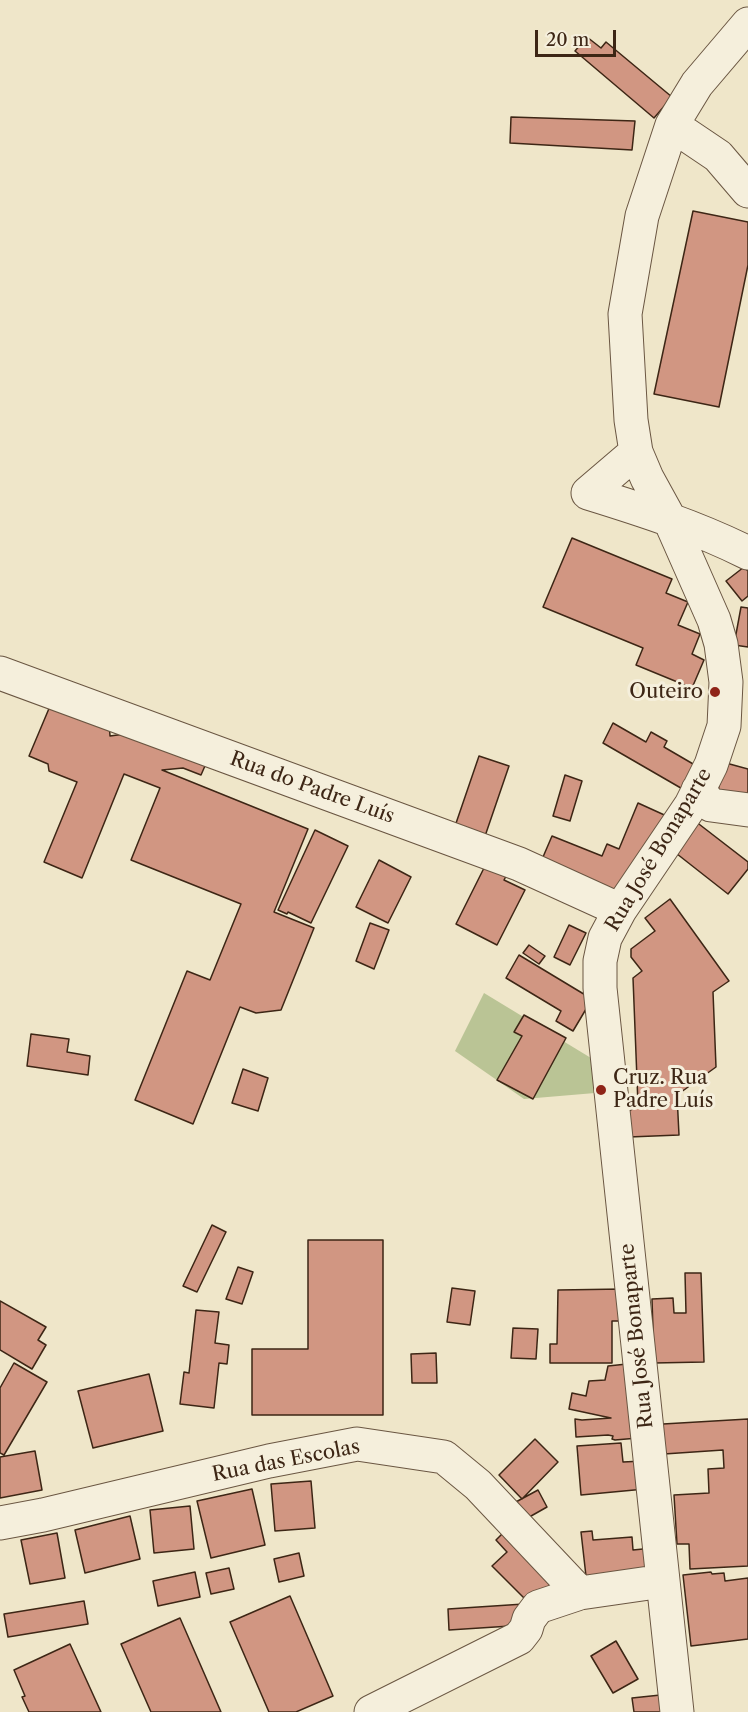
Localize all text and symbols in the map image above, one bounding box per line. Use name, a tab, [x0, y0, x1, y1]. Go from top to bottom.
scale bar	[538, 18, 619, 56]
text: 20 m	[546, 29, 589, 51]
place label: Outeiro	[629, 680, 703, 704]
marker: Outeiro	[708, 685, 722, 699]
street label: Rua do Padre Luís	[227, 747, 397, 829]
street label: Rua José Bonaparte	[601, 764, 717, 936]
place label: Cruz. Rua Padre Luís	[613, 1066, 714, 1113]
marker: Cruz. Rua Padre Luís	[594, 1083, 608, 1097]
street label: Rua José Bonaparte	[615, 1242, 659, 1430]
street label: Rua das Escolas	[210, 1435, 362, 1487]

